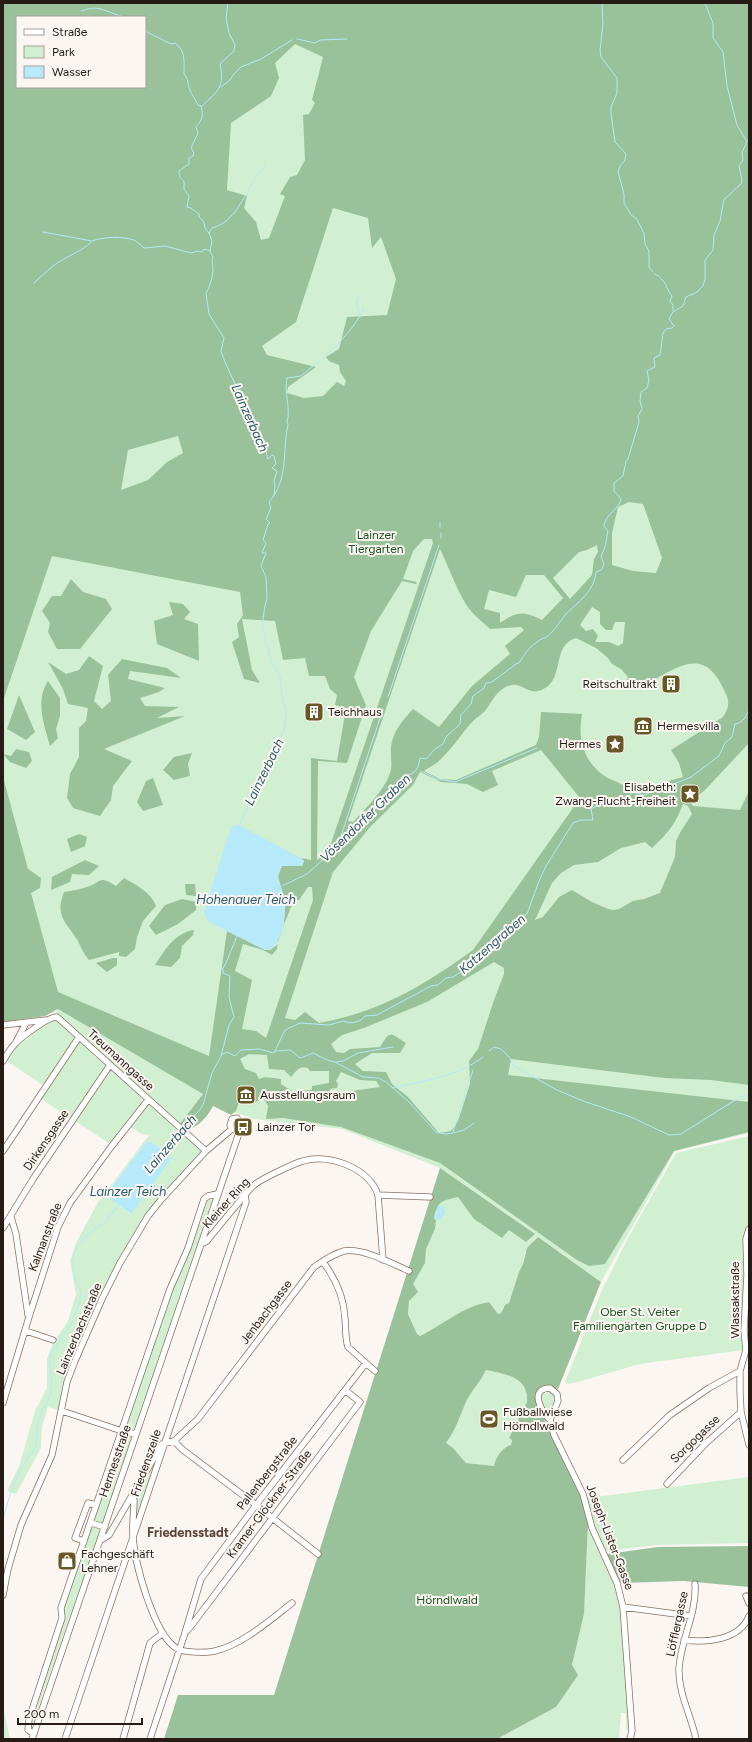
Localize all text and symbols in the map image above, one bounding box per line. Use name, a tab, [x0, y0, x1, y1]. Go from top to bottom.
legend	[16, 16, 146, 88]
text: Straße	[52, 25, 88, 39]
text: Park	[52, 45, 75, 59]
text: Wasser	[52, 65, 91, 79]
water label: Lainzerbach	[228, 382, 272, 454]
park label: Lainzer Tiergarten	[349, 528, 404, 556]
building icon: Reitschultrakt	[660, 673, 682, 695]
place label: Reitschultrakt	[582, 677, 657, 691]
building icon: Teichhaus	[303, 701, 325, 723]
place label: Teichhaus	[328, 705, 382, 719]
museum icon: Hermesvilla	[632, 715, 654, 737]
place label: Hermesvilla	[657, 719, 719, 733]
place icon: Hermes	[604, 733, 626, 755]
water label: Lainzerbach	[241, 736, 287, 808]
place label: Hermes	[559, 737, 601, 751]
water label: Vösendorfer Graben	[317, 771, 413, 865]
place label: Elisabeth: Zwang-Flucht-Freiheit	[555, 780, 676, 808]
place icon: Elisabeth: Zwang-Flucht-Freiheit	[679, 783, 701, 805]
water label: Hohenauer Teich	[196, 892, 296, 907]
water label: Katzengraben	[456, 911, 528, 977]
street label: Treumanngasse	[85, 1027, 157, 1094]
museum icon: Ausstellungsraum	[235, 1084, 257, 1106]
place label: Ausstellungsraum	[260, 1088, 355, 1102]
street label: Dirkensgasse	[20, 1106, 72, 1173]
water label: Lainzerbach	[141, 1112, 199, 1176]
bus stop icon: Lainzer Tor	[232, 1116, 254, 1138]
place label: Lainzer Tor	[257, 1120, 315, 1134]
street label: Kleiner Ring	[200, 1175, 252, 1231]
water label: Lainzer Teich	[90, 1184, 166, 1199]
street label: Kalmanstraße	[25, 1200, 65, 1273]
street label: Wlassakstraße	[728, 1261, 742, 1339]
street label: Jenbachgasse	[237, 1277, 295, 1347]
street label: Lainzerbachstraße	[53, 1281, 105, 1377]
park label: Ober St. Veiter Familiengärten Gruppe D	[573, 1305, 707, 1333]
place label: Fußballwiese Hörndlwald	[503, 1405, 573, 1433]
sports icon: Fußballwiese Hörndlwald	[478, 1408, 500, 1430]
street label: Sorgogasse	[667, 1412, 723, 1466]
street label: Hermesstraße	[96, 1423, 134, 1499]
street label: Friedenszeile	[128, 1427, 164, 1498]
street label: Pallenbergstraße	[234, 1433, 300, 1513]
street label: Kramer-Glöckner-Straße	[224, 1447, 315, 1561]
street label: Joseph-Lister-Gasse	[583, 1482, 637, 1592]
district label: Friedensstadt	[147, 1525, 229, 1540]
place label: Fachgeschäft Lehner	[81, 1547, 155, 1575]
shop icon: Fachgeschäft Lehner	[56, 1550, 78, 1572]
street label: Löfflergasse	[663, 1590, 691, 1658]
park label: Hörndlwald	[416, 1593, 478, 1607]
scale bar	[18, 1700, 142, 1726]
text: 200 m	[24, 1707, 59, 1721]

